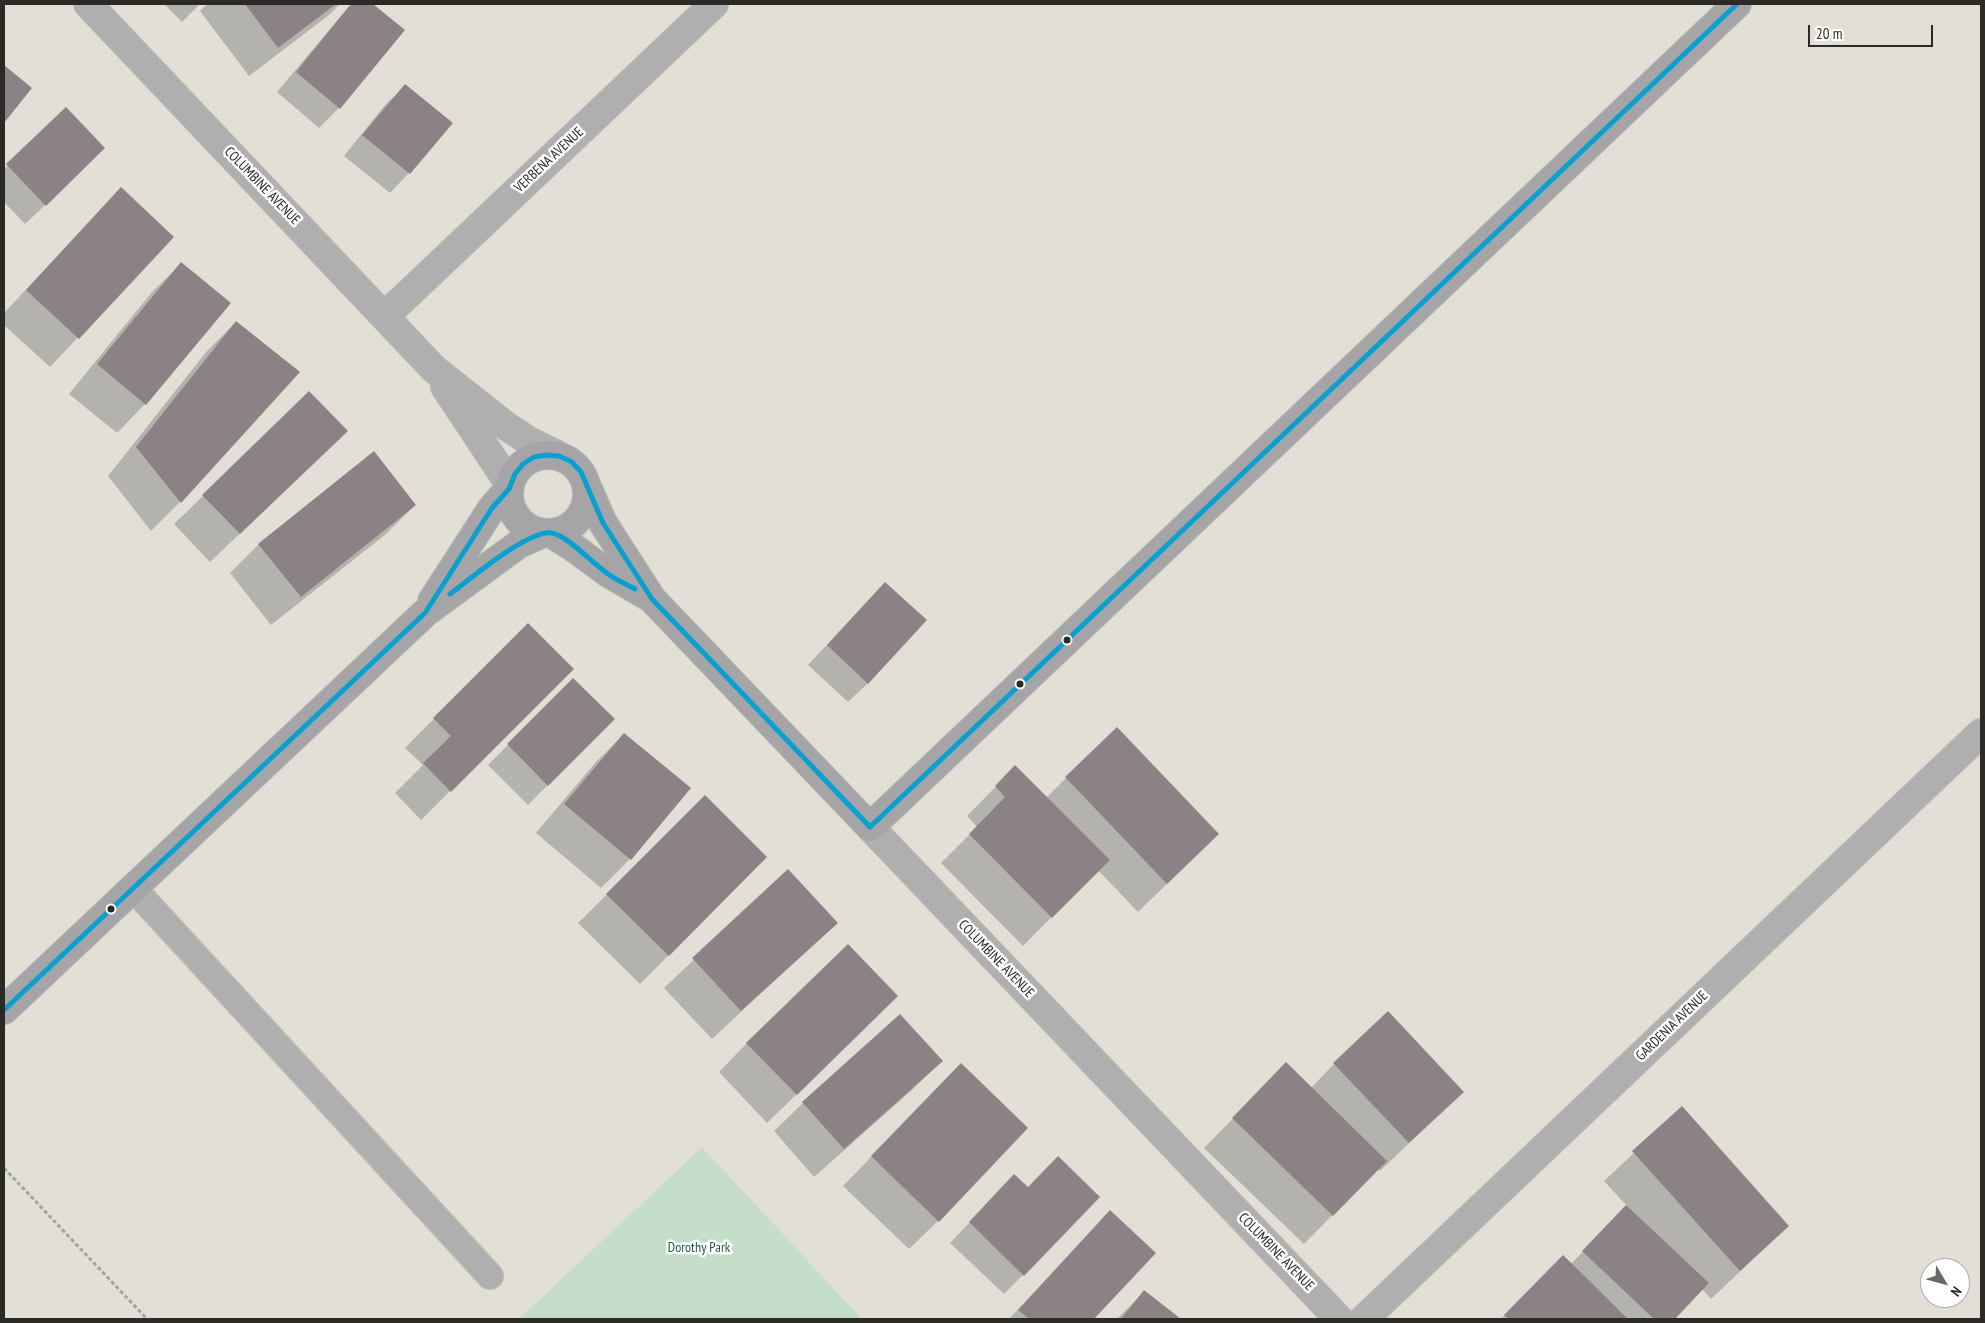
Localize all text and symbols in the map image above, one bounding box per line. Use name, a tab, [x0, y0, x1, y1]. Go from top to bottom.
scale bar	[1810, 15, 1935, 47]
text: 20 m	[1816, 24, 1842, 43]
street label: VERBENA AVENUE	[511, 124, 587, 196]
street label: COLUMBINE AVENUE	[221, 144, 303, 228]
unlabelled marker	[1062, 635, 1072, 645]
unlabelled marker	[1015, 679, 1025, 689]
unlabelled marker	[106, 904, 116, 914]
street label: COLUMBINE AVENUE	[955, 917, 1037, 1001]
street label: GARDENIA AVENUE	[1633, 988, 1711, 1064]
street label: COLUMBINE AVENUE	[1235, 1210, 1317, 1294]
park label: Dorothy Park	[668, 1240, 730, 1256]
north arrow	[1920, 1258, 1970, 1308]
text: N	[1947, 1283, 1966, 1300]

